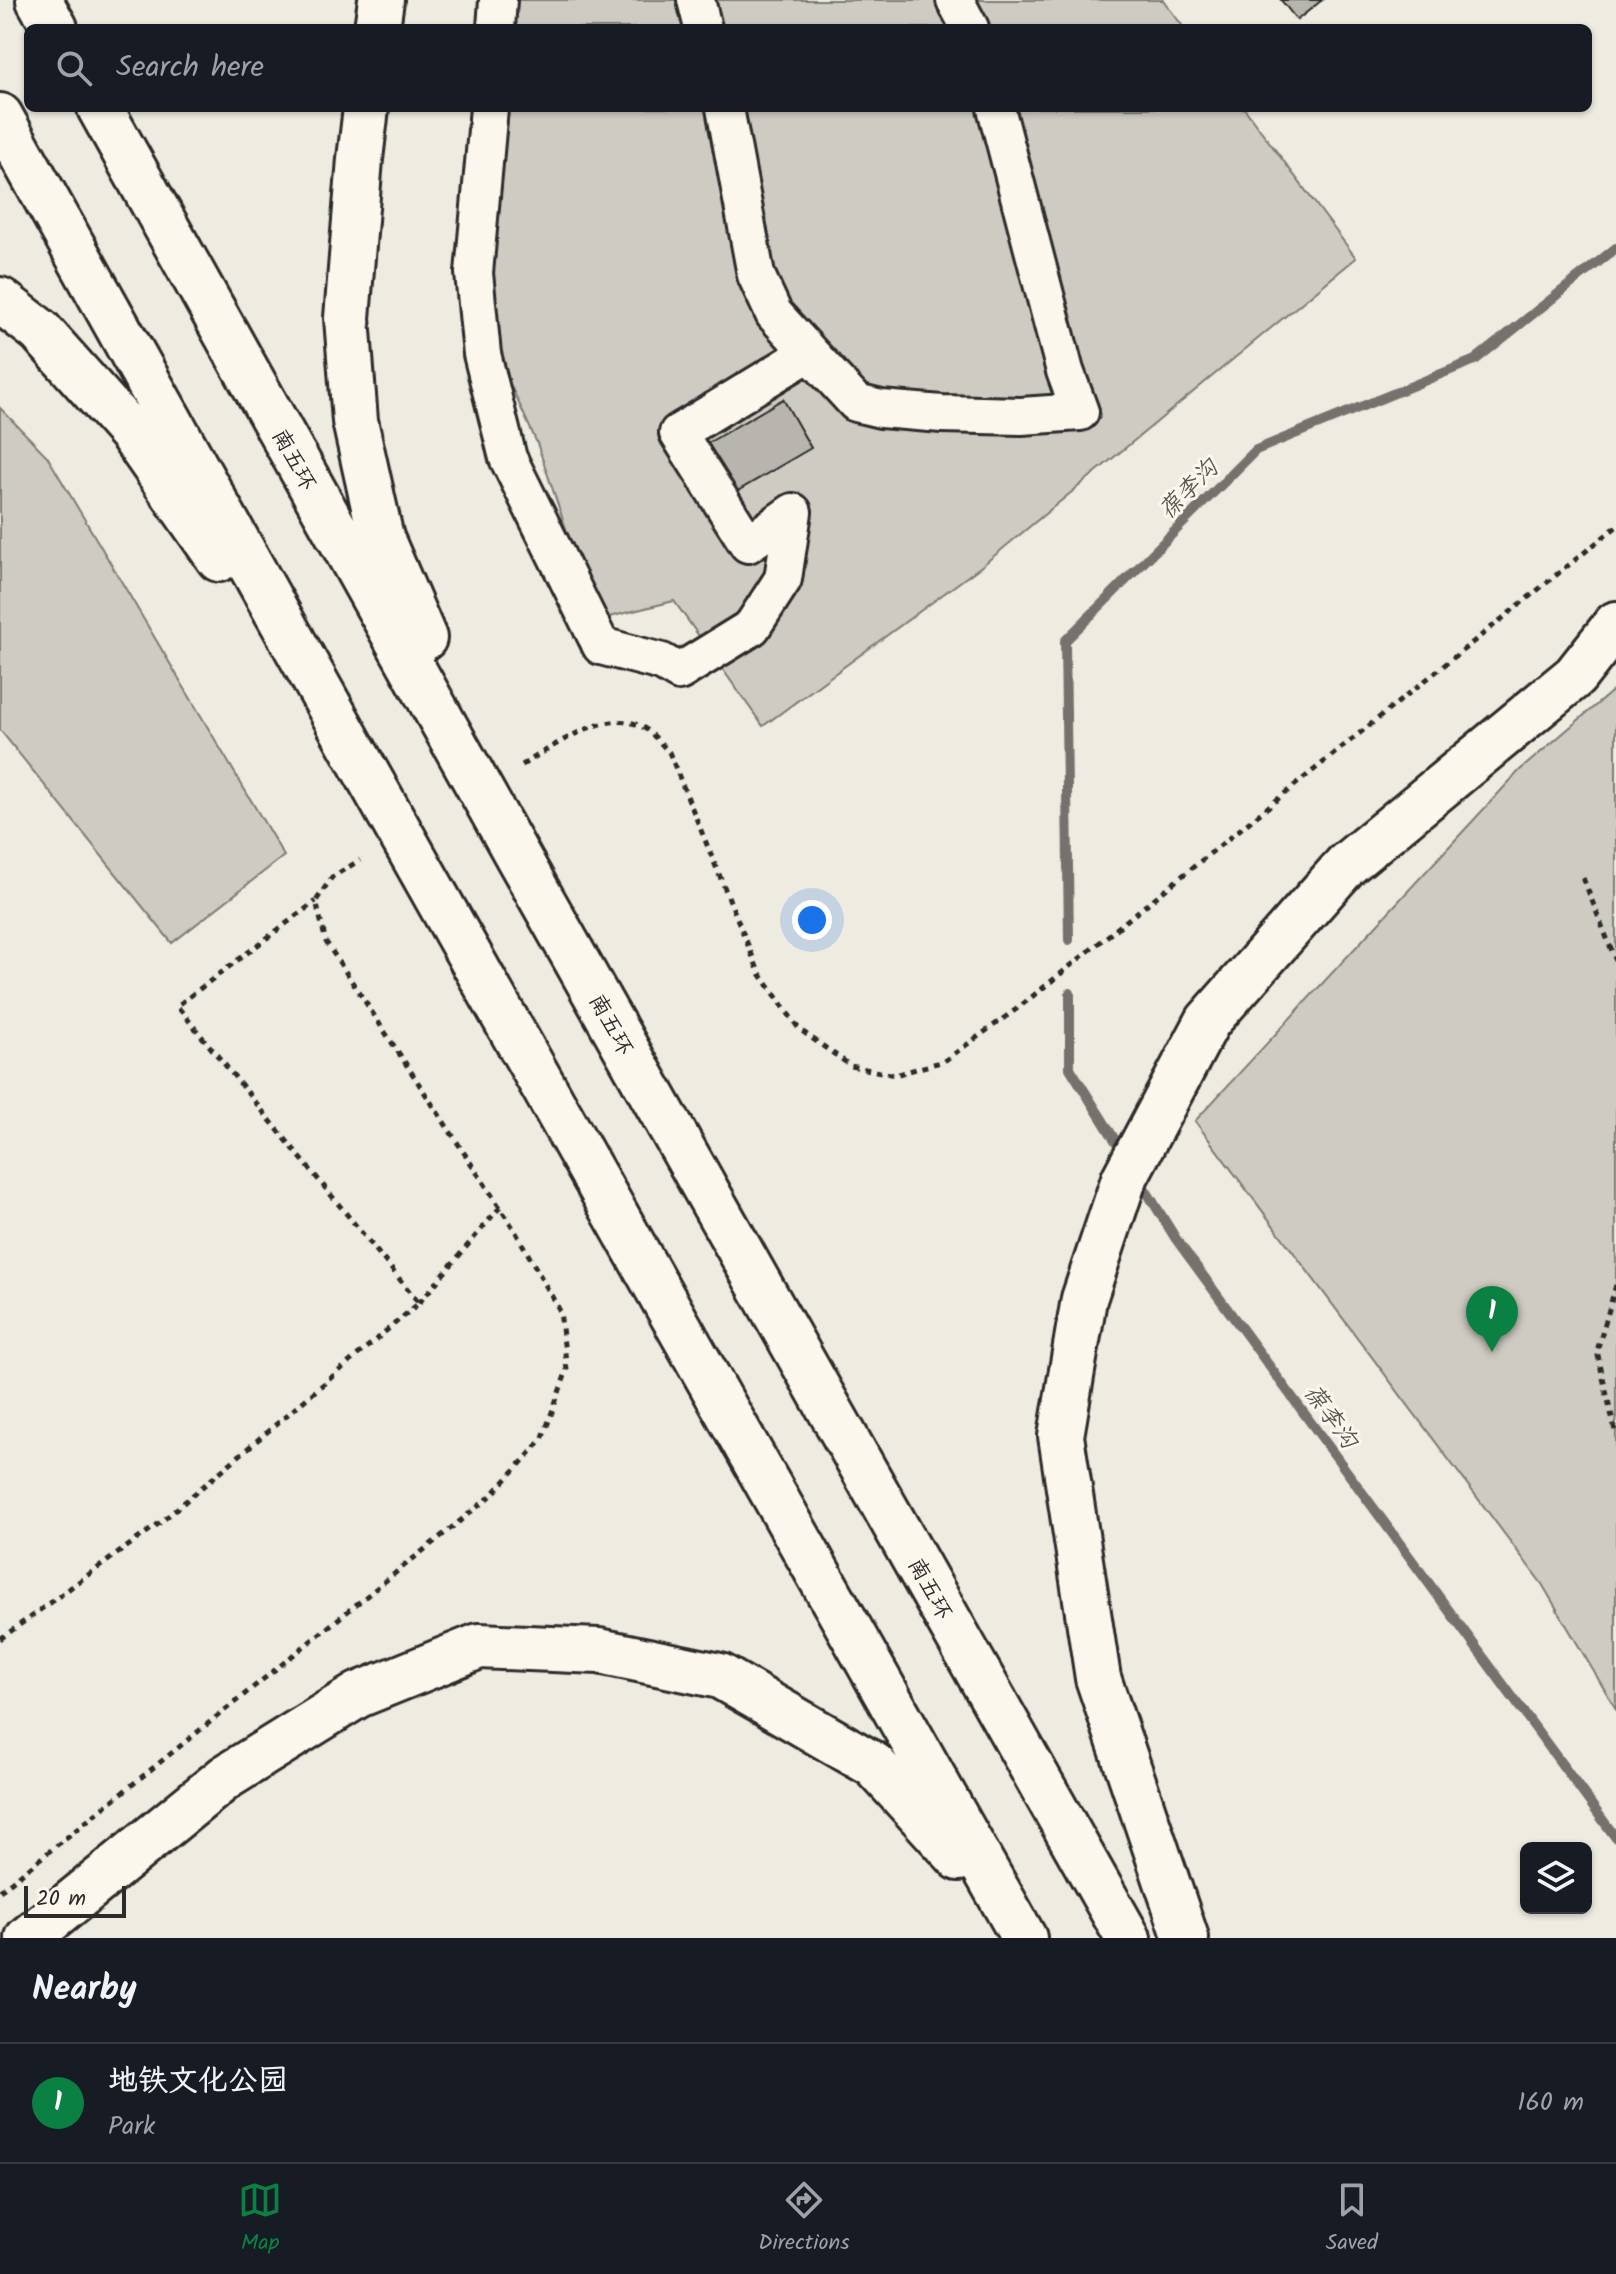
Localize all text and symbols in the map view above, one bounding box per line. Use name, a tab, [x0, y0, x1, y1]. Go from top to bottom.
search box	[24, 24, 1592, 112]
text: Search here	[116, 44, 264, 92]
icon: search	[52, 46, 96, 90]
street label: 南五环	[262, 423, 324, 498]
water label: 葆李沟	[1150, 449, 1230, 529]
your location	[792, 900, 832, 940]
street label: 南五环	[579, 988, 641, 1063]
pin: 1	[1466, 1286, 1518, 1352]
water label: 葆李沟	[1293, 1376, 1368, 1459]
street label: 南五环	[898, 1552, 960, 1627]
map controls	[1520, 1842, 1592, 1914]
button: layers	[1520, 1842, 1592, 1914]
scale bar	[24, 1882, 126, 1918]
text: 20 m	[36, 1882, 86, 1917]
text: Nearby	[32, 1963, 137, 2017]
text: 地铁文化公园	[108, 2058, 288, 2106]
text: 1	[54, 2082, 62, 2124]
text: 160 m	[1517, 2082, 1584, 2124]
text: Park	[108, 2106, 155, 2148]
tab: Map	[238, 2178, 282, 2261]
tab: Directions	[758, 2178, 850, 2261]
tab: Saved	[1326, 2178, 1378, 2261]

